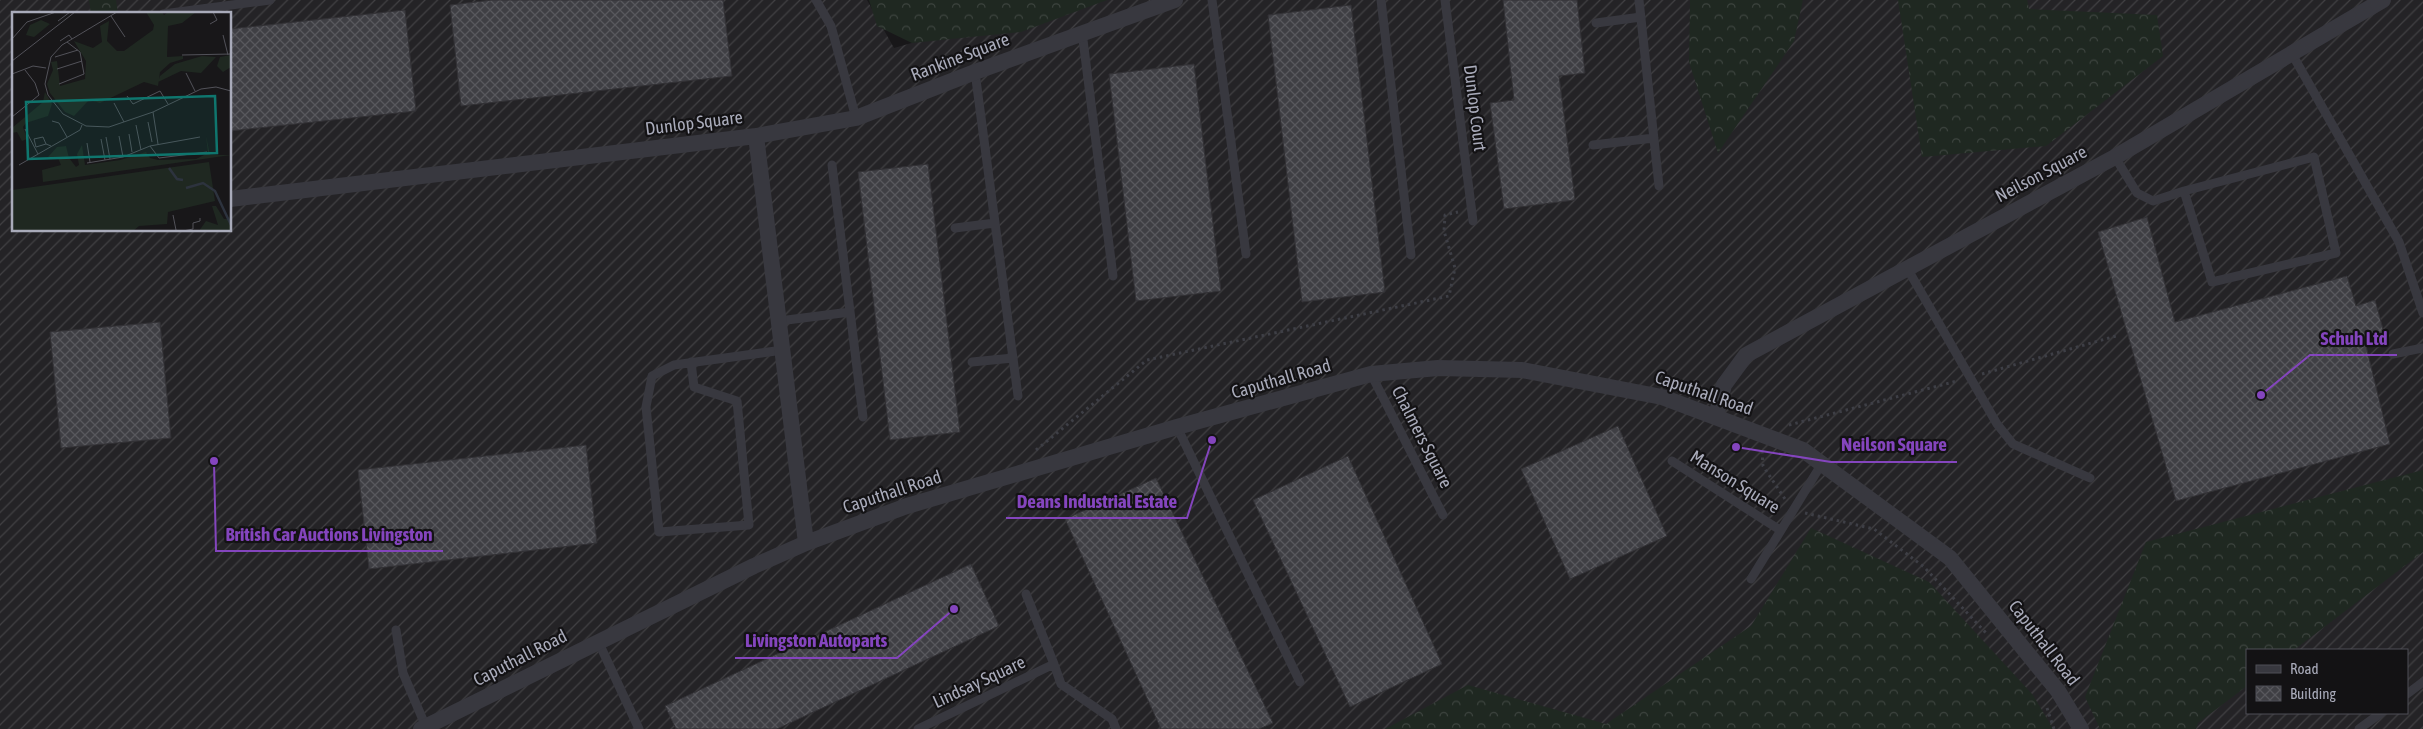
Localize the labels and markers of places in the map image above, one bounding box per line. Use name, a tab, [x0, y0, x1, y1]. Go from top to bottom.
callout: Schuh Ltd	[2310, 321, 2397, 355]
callout: Neilson Square	[1831, 428, 1957, 462]
callout: Deans Industrial Estate	[1006, 484, 1187, 518]
callout: British Car Auctions Livingston	[216, 517, 443, 551]
callout: Livingston Autoparts	[735, 624, 897, 658]

